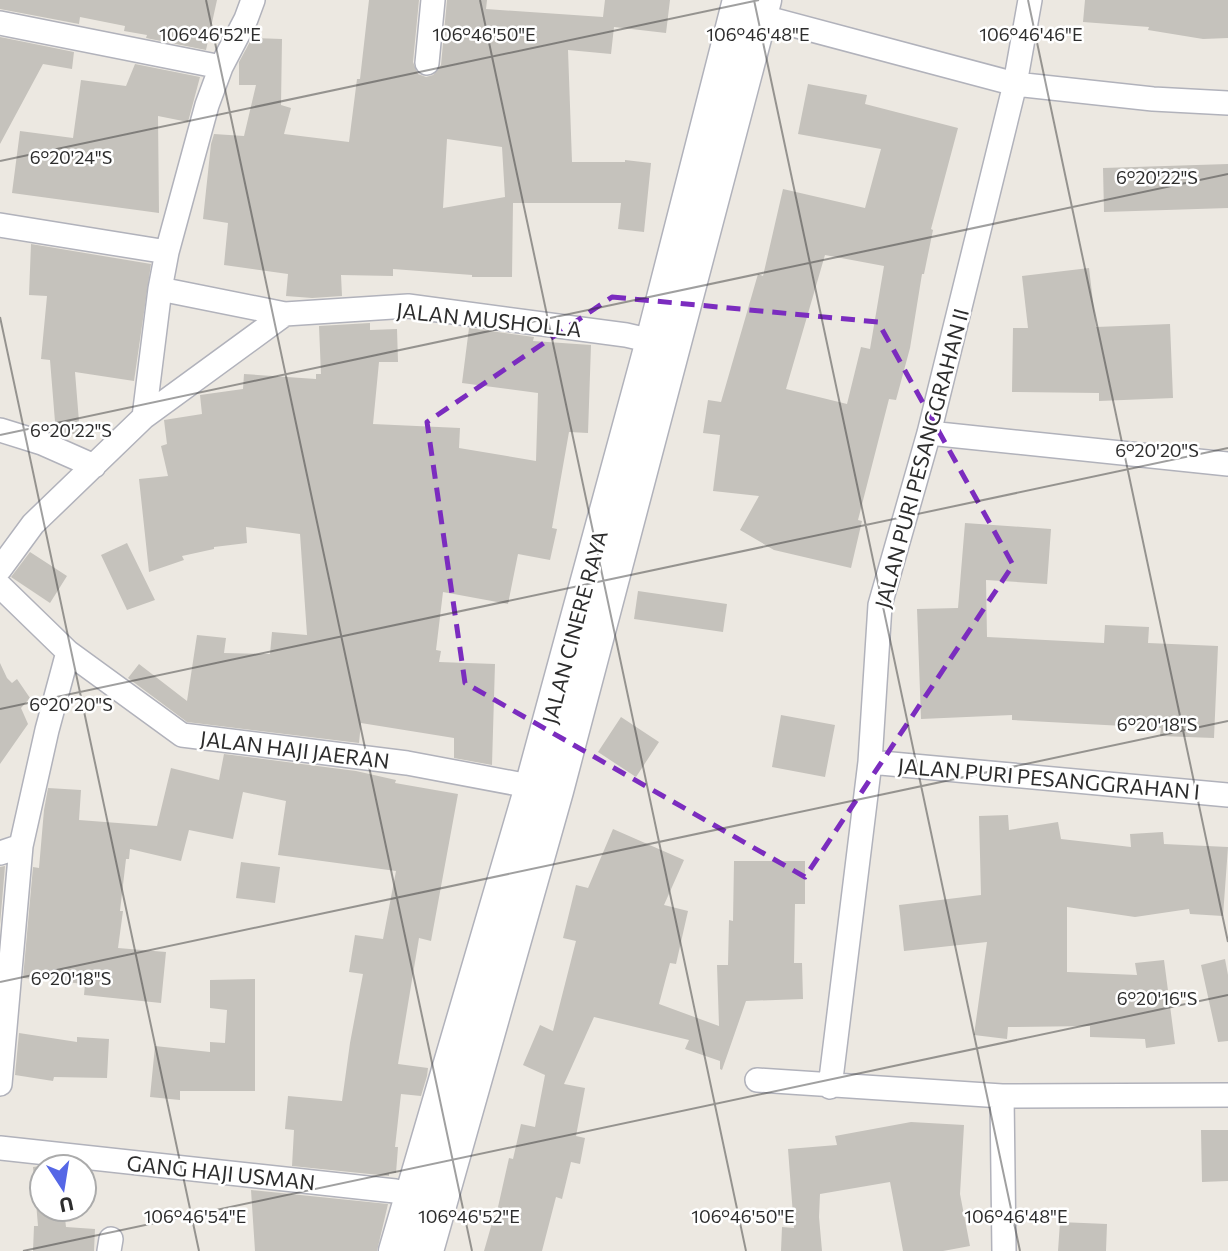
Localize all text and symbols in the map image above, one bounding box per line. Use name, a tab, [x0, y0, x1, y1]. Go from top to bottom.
text: 106°46'52"E	[159, 23, 261, 45]
text: 106°46'50"E	[432, 23, 536, 45]
text: 106°46'48"E	[706, 23, 810, 45]
text: 106°46'46"E	[979, 23, 1083, 45]
text: 6°20'24"S	[30, 146, 112, 168]
text: 6°20'22"S	[1116, 166, 1198, 188]
street label: JALAN MUSHOLLA	[395, 297, 583, 341]
street label: JALAN PURI PESANGGRAHAN II	[869, 306, 973, 610]
text: 6°20'22"S	[30, 419, 112, 441]
text: 6°20'20"S	[1115, 439, 1199, 461]
street label: JALAN CINERE RAYA	[536, 528, 612, 726]
text: 6°20'20"S	[29, 693, 113, 715]
text: 6°20'18"S	[1117, 713, 1197, 735]
street label: JALAN HAJI JAERAN	[199, 725, 391, 773]
street label: JALAN PURI PESANGGRAHAN I	[897, 752, 1201, 804]
text: 6°20'18"S	[31, 967, 111, 989]
text: 6°20'16"S	[1117, 987, 1197, 1009]
street label: GANG HAJI USMAN	[125, 1150, 317, 1194]
north arrow	[28, 1153, 98, 1223]
text: U	[57, 1192, 76, 1218]
text: 106°46'54"E	[144, 1205, 246, 1227]
text: 106°46'52"E	[418, 1205, 520, 1227]
text: 106°46'50"E	[691, 1205, 795, 1227]
text: 106°46'48"E	[964, 1205, 1068, 1227]

